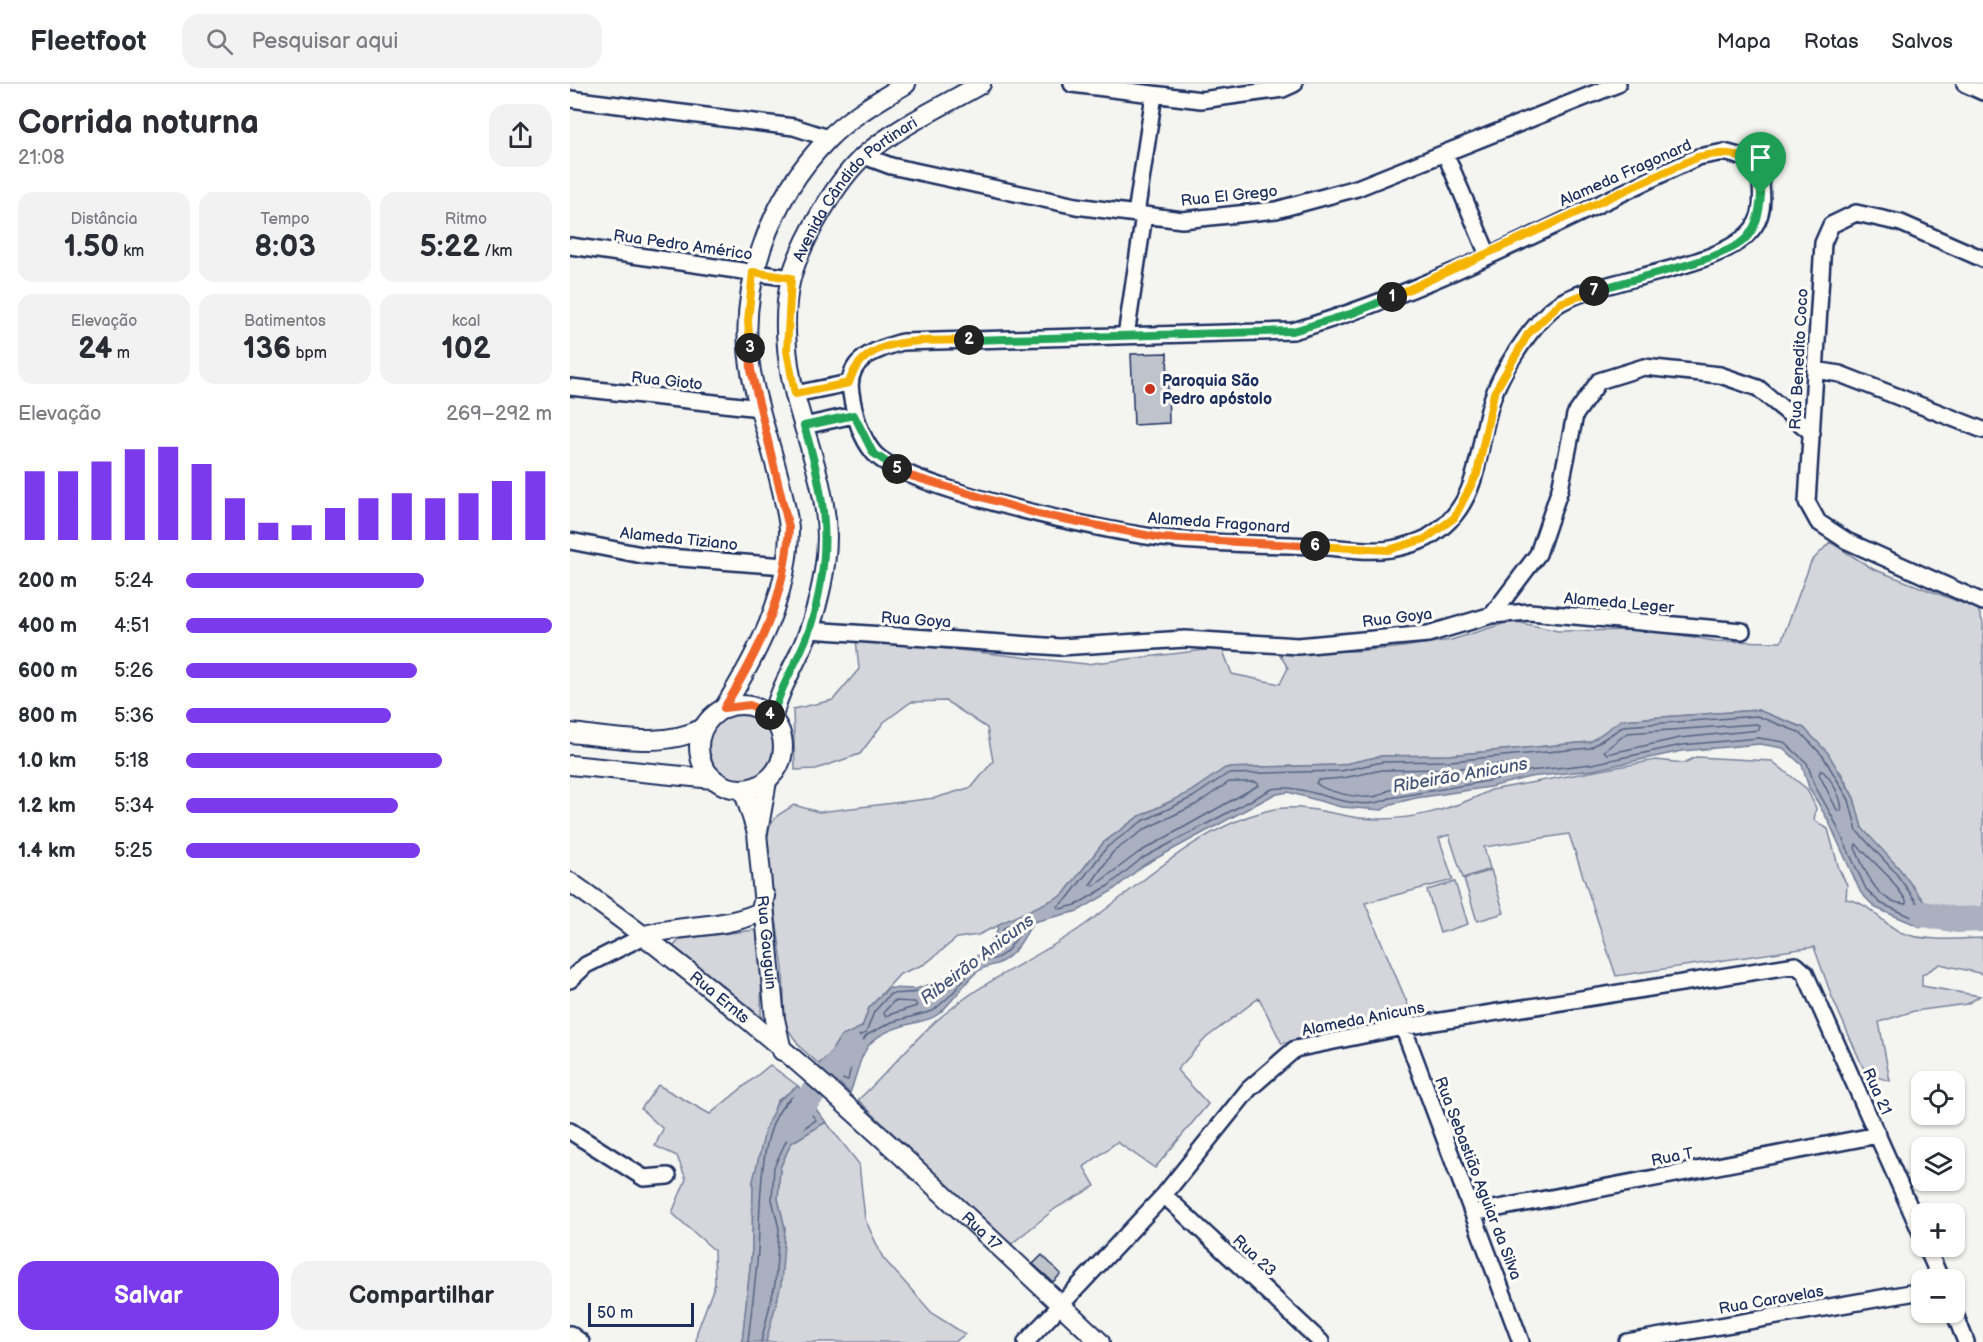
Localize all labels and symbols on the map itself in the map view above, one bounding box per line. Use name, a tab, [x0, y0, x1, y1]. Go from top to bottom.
street label: Avenida Cândido Portinari	[790, 113, 921, 265]
pin	[1735, 132, 1786, 194]
street label: Alameda Fragonard	[1557, 136, 1695, 211]
street label: Rua El Grego	[1180, 182, 1279, 211]
street label: Rua Pedro Américo	[612, 226, 754, 265]
pin: 7	[1579, 276, 1609, 306]
pin: 1	[1377, 282, 1407, 312]
street label: Rua Benedito Coco	[1786, 288, 1813, 430]
pin: 2	[954, 325, 984, 355]
pin: 3	[735, 333, 765, 363]
street label: Rua Gioto	[630, 368, 704, 395]
place label: Paroquia São Pedro apóstolo	[1162, 372, 1272, 409]
marker: Paroquia São Pedro apóstolo	[1143, 382, 1157, 396]
pin: 5	[882, 454, 912, 484]
street label: Alameda Fragonard	[1147, 509, 1291, 538]
street label: Alameda Tiziano	[619, 524, 739, 555]
pin: 6	[1300, 531, 1330, 561]
street label: Alameda Leger	[1563, 589, 1675, 618]
street label: Rua Goya	[1361, 605, 1433, 632]
street label: Rua Goya	[880, 609, 952, 632]
pin: 4	[755, 700, 785, 730]
water label: Ribeirão Anicuns	[1391, 753, 1529, 798]
street label: Rua Gauguin	[752, 894, 780, 990]
water label: Ribeirão Anicuns	[916, 910, 1038, 1009]
street label: Rua Ernts	[685, 968, 753, 1028]
street label: Alameda Anicuns	[1300, 998, 1426, 1041]
street label: Rua 21	[1858, 1065, 1895, 1118]
street label: Rua Sebastião Aguiar da Silva	[1430, 1074, 1525, 1283]
street label: Rua T	[1649, 1144, 1695, 1171]
street label: Rua 17	[957, 1208, 1005, 1255]
street label: Rua 23	[1228, 1231, 1280, 1281]
street label: Rua Caravelas	[1717, 1282, 1825, 1319]
scale bar	[588, 1300, 694, 1328]

